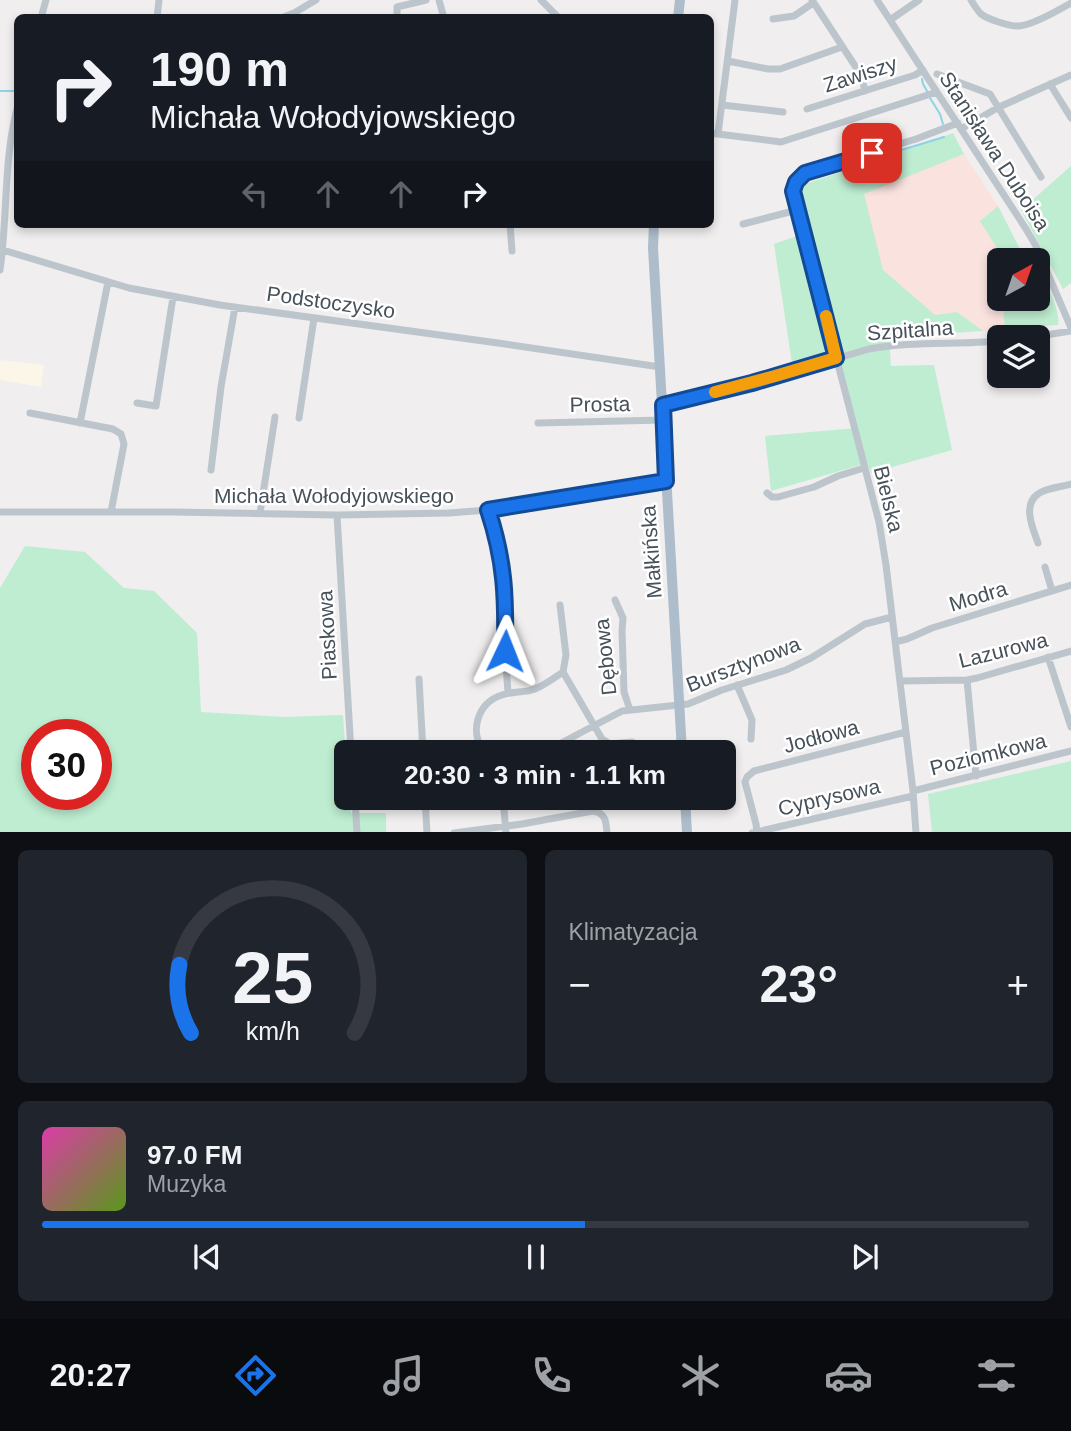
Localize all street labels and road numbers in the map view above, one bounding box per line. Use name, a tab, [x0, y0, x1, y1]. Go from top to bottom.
street label: Zawiszy	[820, 51, 900, 97]
street label: Stanisława Duboisa	[935, 67, 1055, 235]
street label: Podstoczysko	[265, 282, 397, 322]
street label: Szpitalna	[866, 315, 954, 344]
street label: Prosta	[569, 392, 631, 416]
street label: Bielska	[870, 463, 908, 535]
street label: Michała Wołodyjowskiego	[214, 484, 454, 507]
street label: Małkińska	[636, 504, 666, 599]
street label: Modra	[946, 576, 1010, 616]
street label: Piaskowa	[313, 589, 341, 680]
street label: Dębowa	[590, 617, 620, 697]
street label: Lazurowa	[956, 628, 1050, 672]
street label: Bursztynowa	[683, 632, 804, 696]
street label: Jodłowa	[781, 715, 861, 757]
street label: Poziomkowa	[927, 728, 1049, 780]
street label: Cyprysowa	[776, 774, 882, 820]

